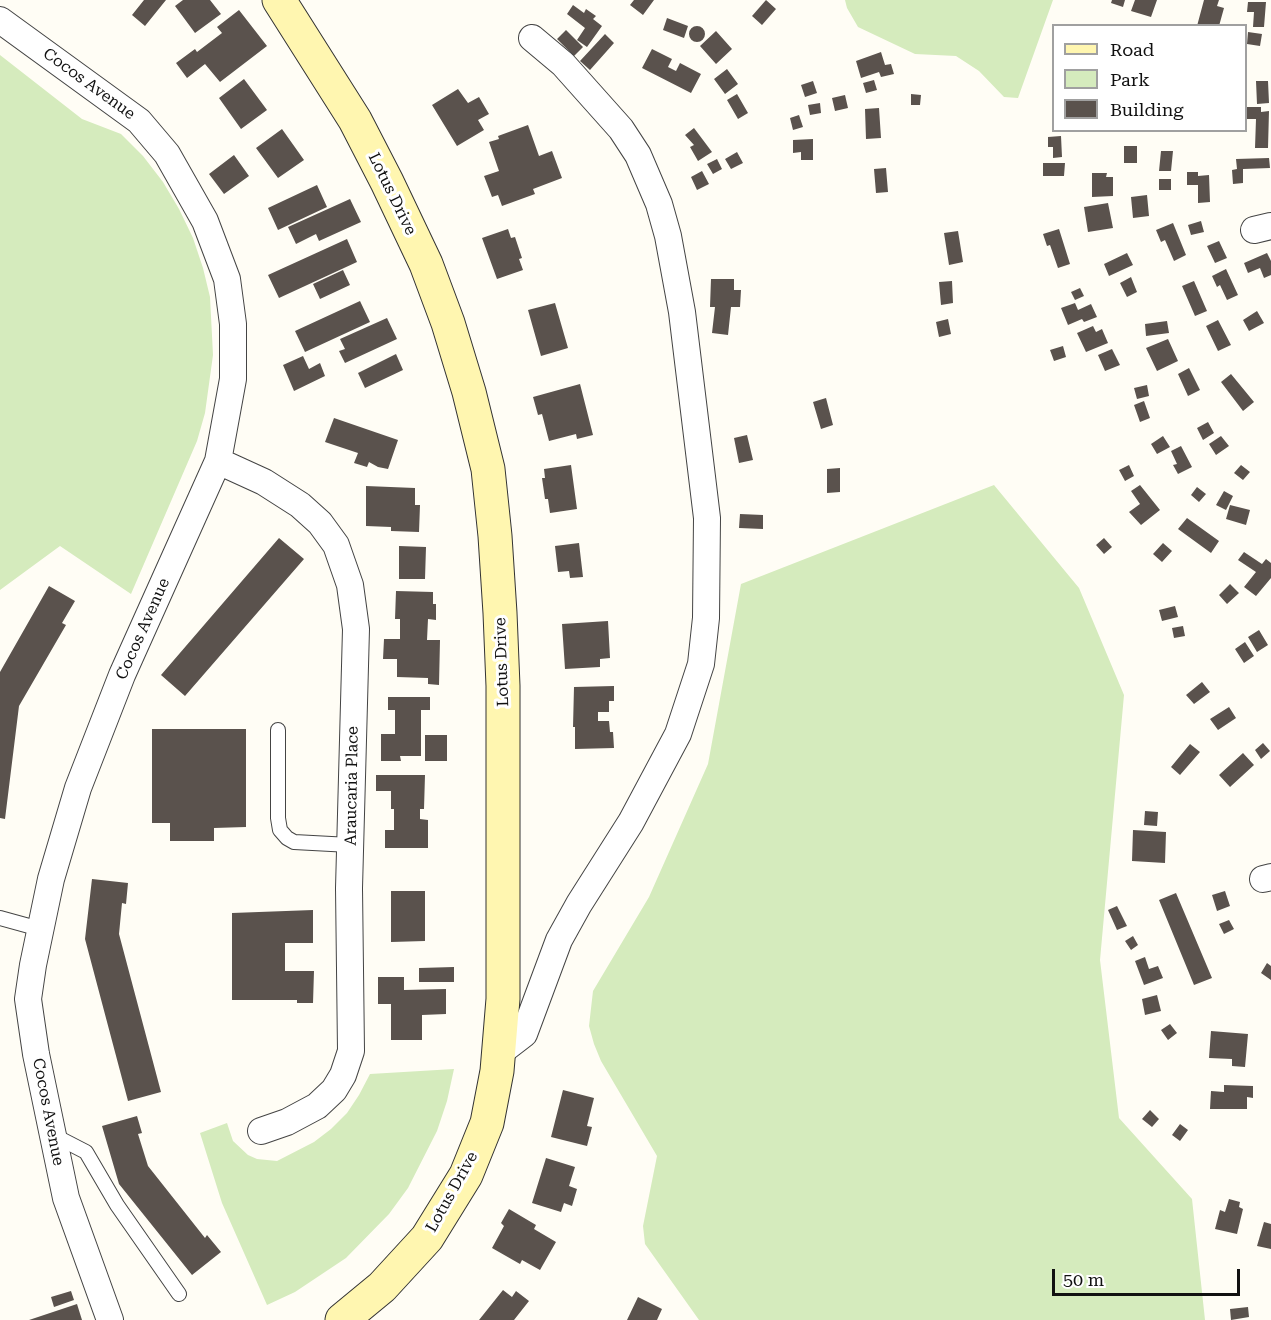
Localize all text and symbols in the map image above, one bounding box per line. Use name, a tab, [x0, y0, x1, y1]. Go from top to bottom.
legend	[1052, 24, 1247, 132]
text: Road	[1110, 39, 1154, 60]
street label: Cocos Avenue	[39, 44, 139, 124]
text: Park	[1110, 69, 1150, 90]
text: Building	[1110, 99, 1184, 120]
street label: Lotus Drive	[364, 150, 420, 238]
street label: Cocos Avenue	[112, 575, 174, 683]
street label: Lotus Drive	[491, 617, 513, 707]
street label: Araucaria Place	[341, 726, 363, 846]
street label: Cocos Avenue	[28, 1057, 68, 1167]
street label: Lotus Drive	[422, 1148, 482, 1236]
scale bar	[1055, 1257, 1242, 1295]
text: 50 m	[1063, 1269, 1104, 1290]

